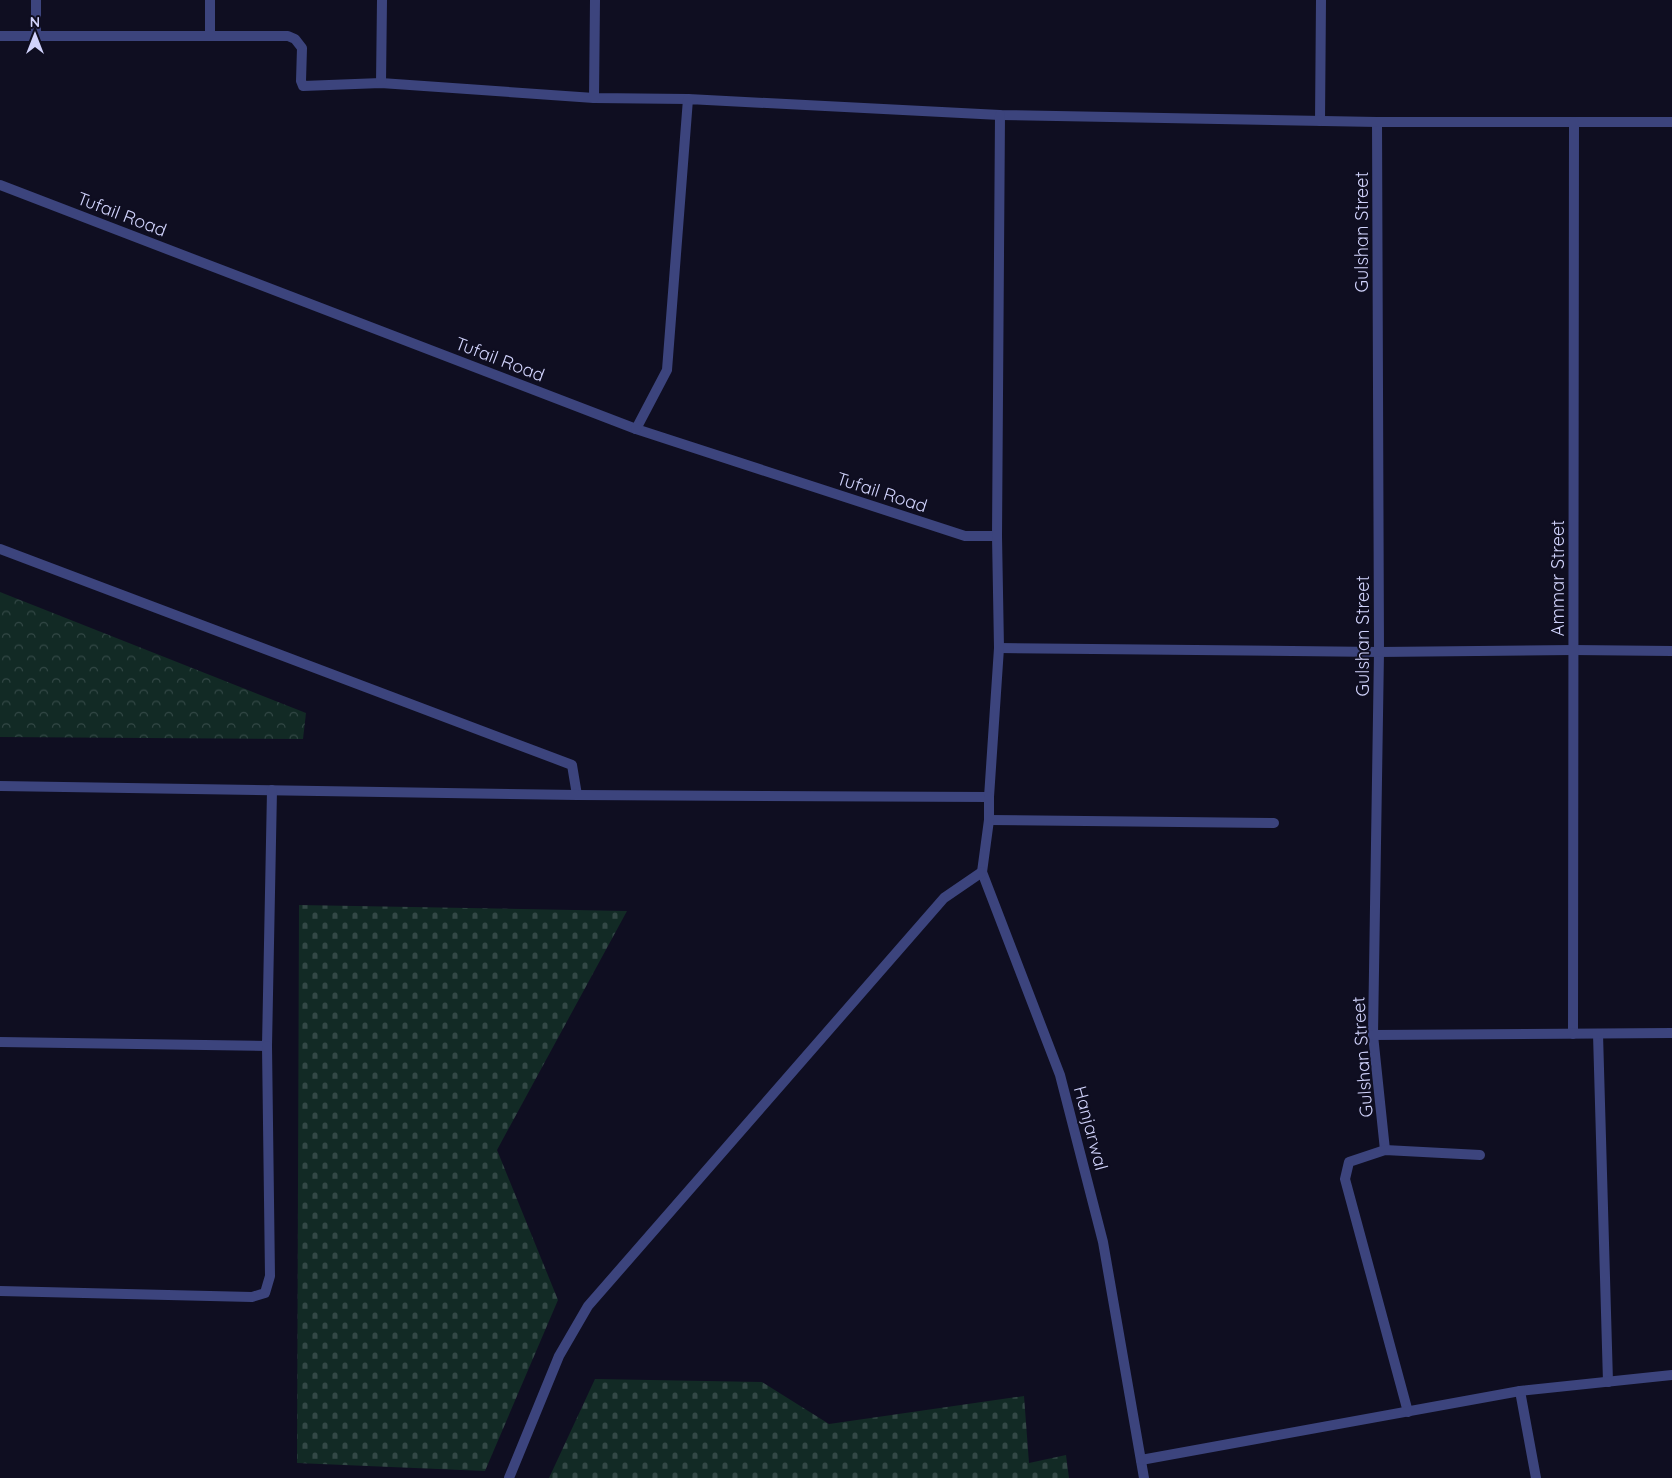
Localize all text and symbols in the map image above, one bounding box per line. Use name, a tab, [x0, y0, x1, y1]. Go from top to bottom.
north arrow	[10, 10, 60, 60]
text: N	[30, 13, 40, 31]
street label: Gulshan Street	[1350, 172, 1373, 292]
street label: Tufail Road	[74, 186, 170, 242]
street label: Tufail Road	[452, 331, 548, 387]
street label: Tufail Road	[834, 467, 930, 517]
street label: Ammar Street	[1546, 520, 1569, 636]
street label: Gulshan Street	[1351, 576, 1374, 696]
street label: Gulshan Street	[1346, 996, 1378, 1118]
street label: Hanjarwal	[1069, 1083, 1113, 1173]

